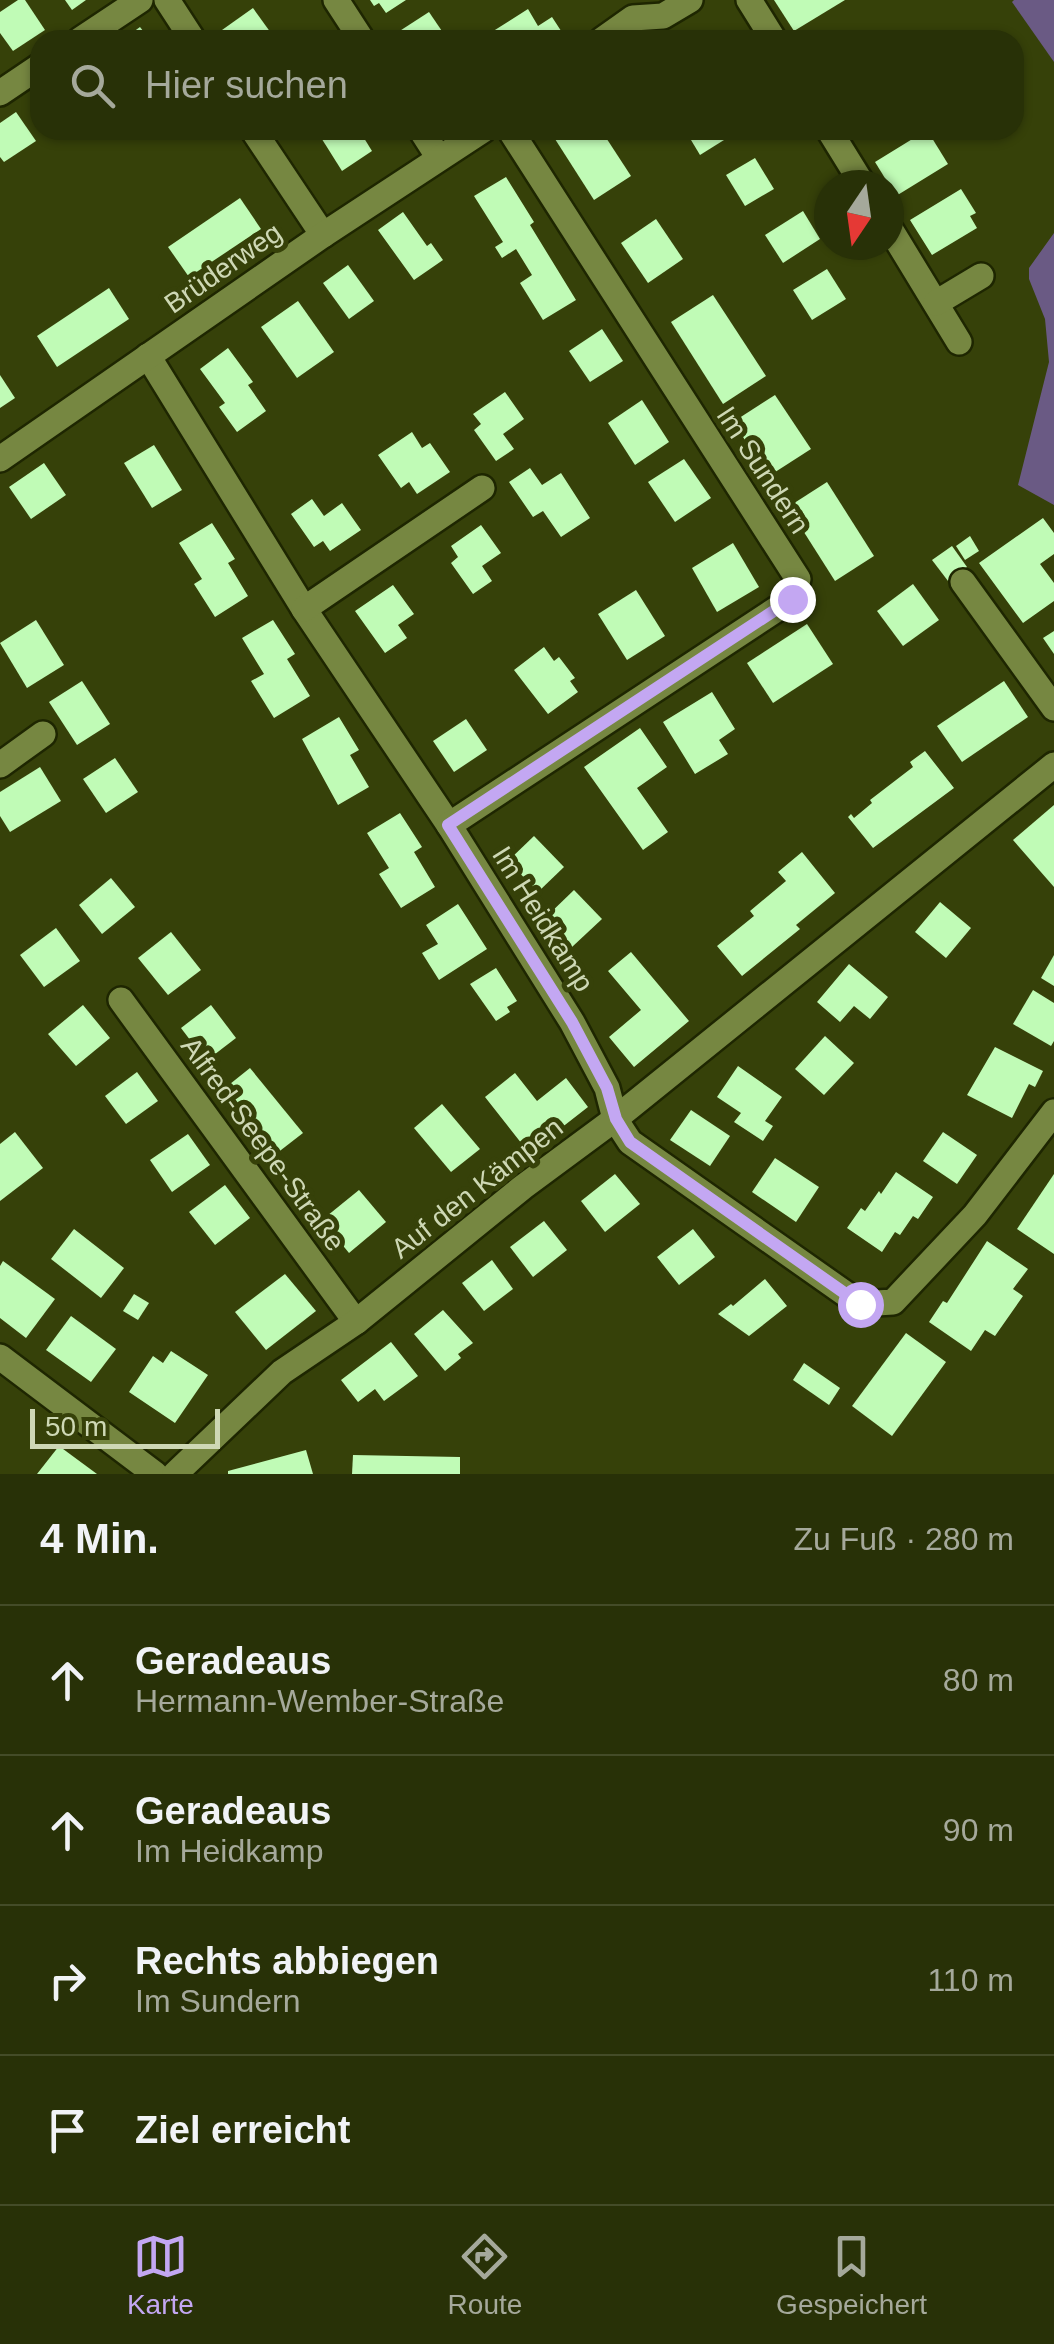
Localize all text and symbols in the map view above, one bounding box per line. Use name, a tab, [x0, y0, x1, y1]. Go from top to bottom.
search box	[30, 30, 1024, 140]
icon: search	[65, 58, 120, 113]
text: Hier suchen	[145, 64, 348, 106]
north arrow	[814, 170, 904, 260]
street label: Brüderweg	[159, 216, 287, 320]
street label: Im Sundern	[711, 401, 815, 539]
route end	[770, 577, 816, 623]
street label: Im Heidkamp	[486, 841, 600, 997]
street label: Alfred-Seepe-Straße	[175, 1031, 351, 1257]
street label: Auf den Kämpen	[385, 1112, 569, 1264]
route start	[838, 1282, 884, 1328]
scale bar	[30, 1404, 220, 1448]
text: 50 m	[45, 1411, 107, 1442]
text: 4 Min.	[40, 1515, 159, 1562]
text: Zu Fuß · 280 m	[794, 1521, 1014, 1557]
text: Geradeaus	[135, 1640, 331, 1682]
icon: ahead	[40, 1653, 95, 1708]
text: 80 m	[943, 1662, 1014, 1698]
text: Hermann-Wember-Straße	[135, 1683, 504, 1719]
text: Geradeaus	[135, 1790, 331, 1832]
icon: ahead	[40, 1803, 95, 1858]
text: 90 m	[943, 1812, 1014, 1848]
text: Im Heidkamp	[135, 1833, 324, 1869]
text: Rechts abbiegen	[135, 1940, 439, 1982]
icon: right	[40, 1953, 95, 2008]
text: 110 m	[927, 1962, 1014, 1998]
text: Im Sundern	[135, 1983, 300, 2019]
icon: arrive	[40, 2103, 95, 2158]
text: Ziel erreicht	[135, 2109, 350, 2151]
tab: Karte	[127, 2229, 194, 2321]
tab: Route	[448, 2229, 522, 2321]
tab: Gespeichert	[776, 2229, 927, 2321]

